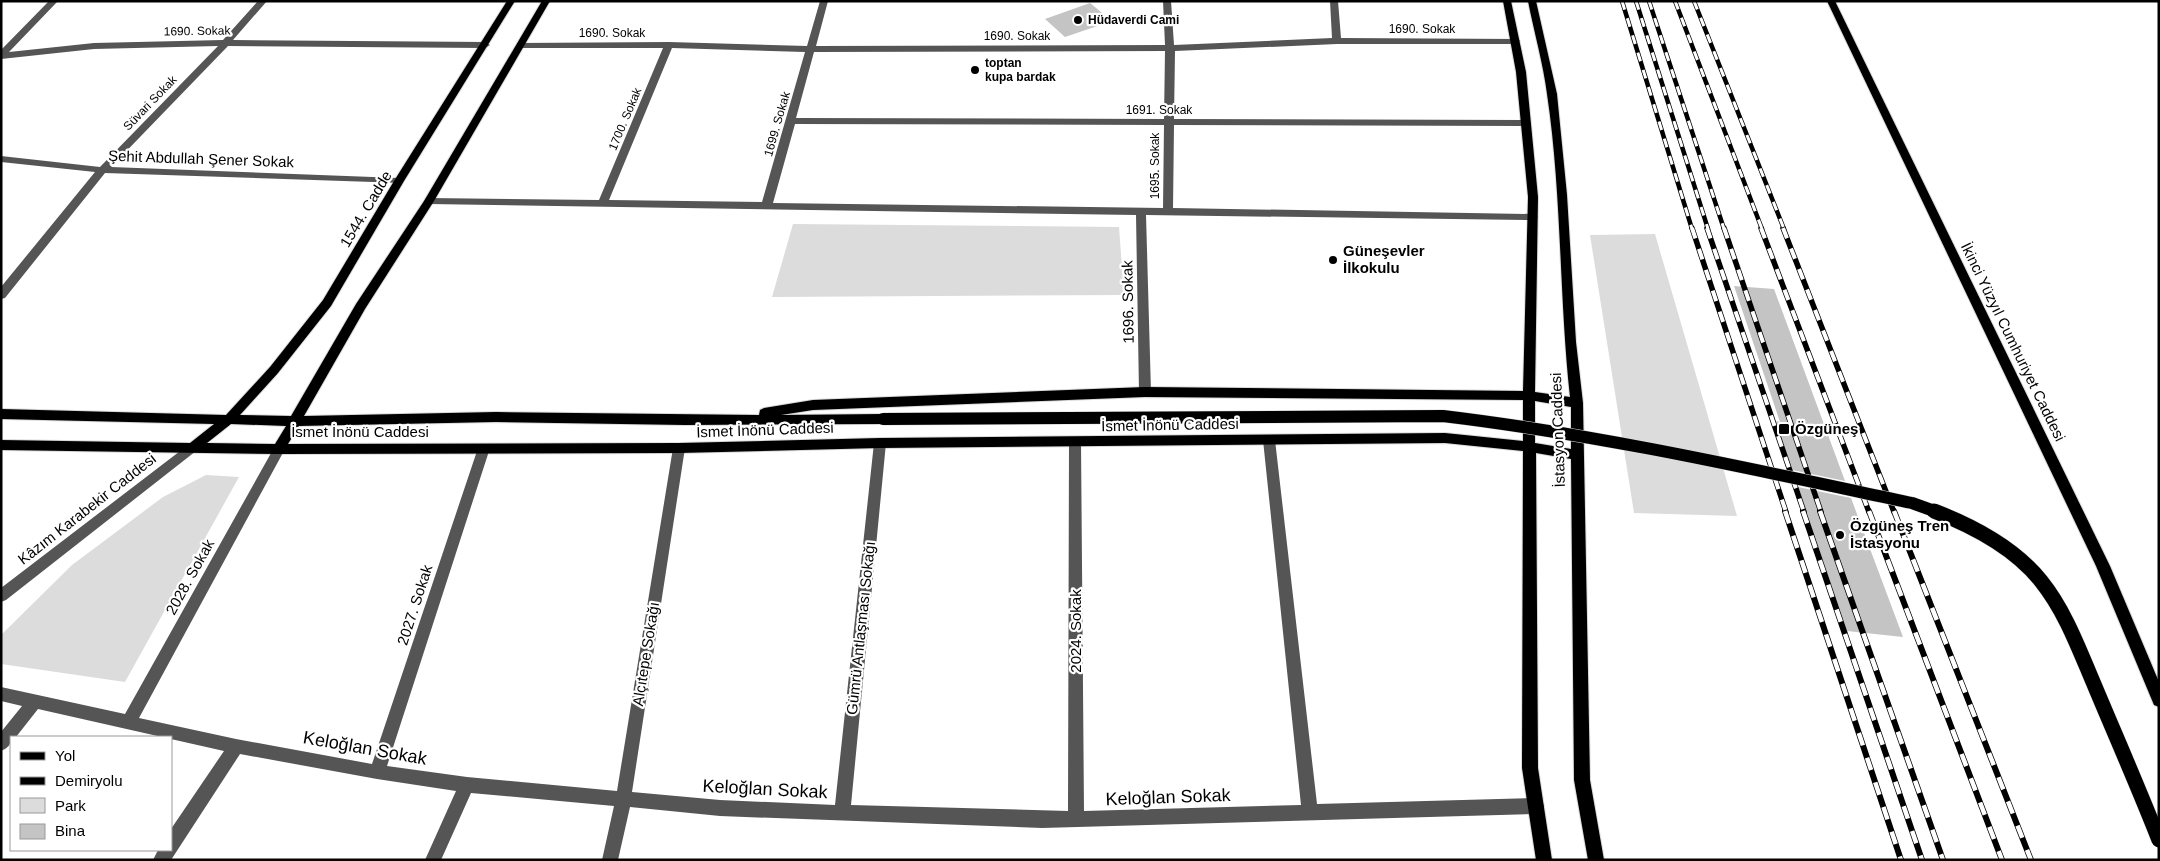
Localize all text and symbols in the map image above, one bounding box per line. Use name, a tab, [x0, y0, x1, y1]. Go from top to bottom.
place label: Hüdaverdi Cami	[1088, 13, 1179, 27]
marker: Hüdaverdi Cami	[1072, 14, 1084, 26]
street label: 1690. Sokak	[1389, 22, 1456, 36]
street label: 1690. Sokak	[164, 23, 231, 39]
street label: 1690. Sokak	[579, 26, 646, 40]
street label: 1690. Sokak	[984, 29, 1051, 43]
place label: toptan kupa bardak	[985, 56, 1056, 84]
marker: toptan kupa bardak	[969, 64, 981, 76]
street label: Süvari Sokak	[120, 72, 180, 133]
street label: 1700. Sokak	[606, 85, 645, 152]
street label: 1699. Sokak	[761, 89, 793, 158]
street label: 1691. Sokak	[1126, 103, 1193, 117]
street label: 1695. Sokak	[1148, 132, 1162, 199]
street label: Şehit Abdullah Şener Sokak	[108, 147, 295, 170]
street label: 1544. Cadde	[336, 168, 395, 250]
street label: İkinci Yüzyıl Cumhuriyet Caddesi	[1958, 240, 2069, 444]
place label: Güneşevler İlkokulu	[1343, 242, 1425, 276]
marker: Güneşevler İlkokulu	[1327, 254, 1339, 266]
street label: 1696. Sokak	[1118, 260, 1137, 344]
street label: İstasyon Caddesi	[1547, 372, 1568, 488]
street label: İsmet İnönü Caddesi	[1101, 415, 1239, 434]
street label: İsmet İnönü Caddesi	[696, 419, 834, 440]
place label: Özgüneş	[1795, 420, 1858, 437]
marker: Özgüneş	[1777, 422, 1791, 436]
street label: İsmet İnönü Caddesi	[291, 423, 429, 440]
street label: Kâzım Karabekir Caddesi	[14, 450, 159, 568]
place label: Özgüneş Tren İstasyonu	[1850, 517, 1949, 551]
marker: Özgüneş Tren İstasyonu	[1834, 529, 1846, 541]
street label: 2028. Sokak	[162, 536, 217, 617]
street label: Gümrü Antlaşması Sokağı	[843, 540, 878, 715]
street label: 2027. Sokak	[394, 562, 436, 647]
street label: 2024. Sokak	[1067, 589, 1084, 673]
street label: Alçıtepe Sokağı	[629, 601, 662, 707]
street label: Keloğlan Sokak	[302, 727, 429, 769]
legend	[10, 736, 172, 851]
text: Yol	[55, 747, 75, 764]
text: Demiryolu	[55, 772, 123, 789]
street label: Keloğlan Sokak	[702, 776, 829, 802]
street label: Keloğlan Sokak	[1105, 785, 1232, 809]
text: Park	[55, 797, 86, 814]
text: Bina	[55, 822, 86, 839]

